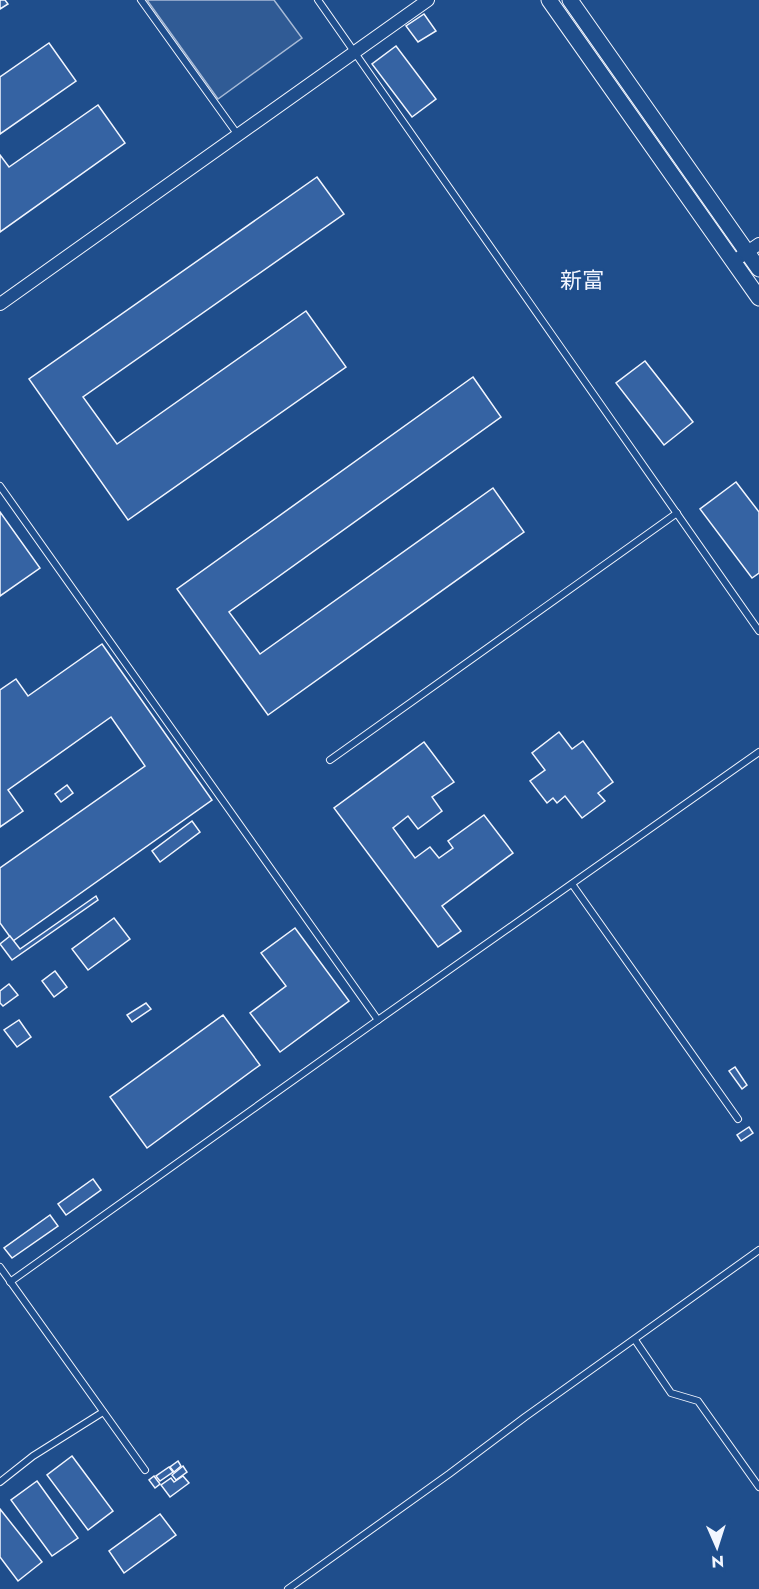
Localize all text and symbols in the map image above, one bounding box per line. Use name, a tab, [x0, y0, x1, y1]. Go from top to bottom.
district label: 新富	[560, 264, 604, 296]
north arrow	[687, 1517, 747, 1577]
text: N	[711, 1550, 725, 1573]

